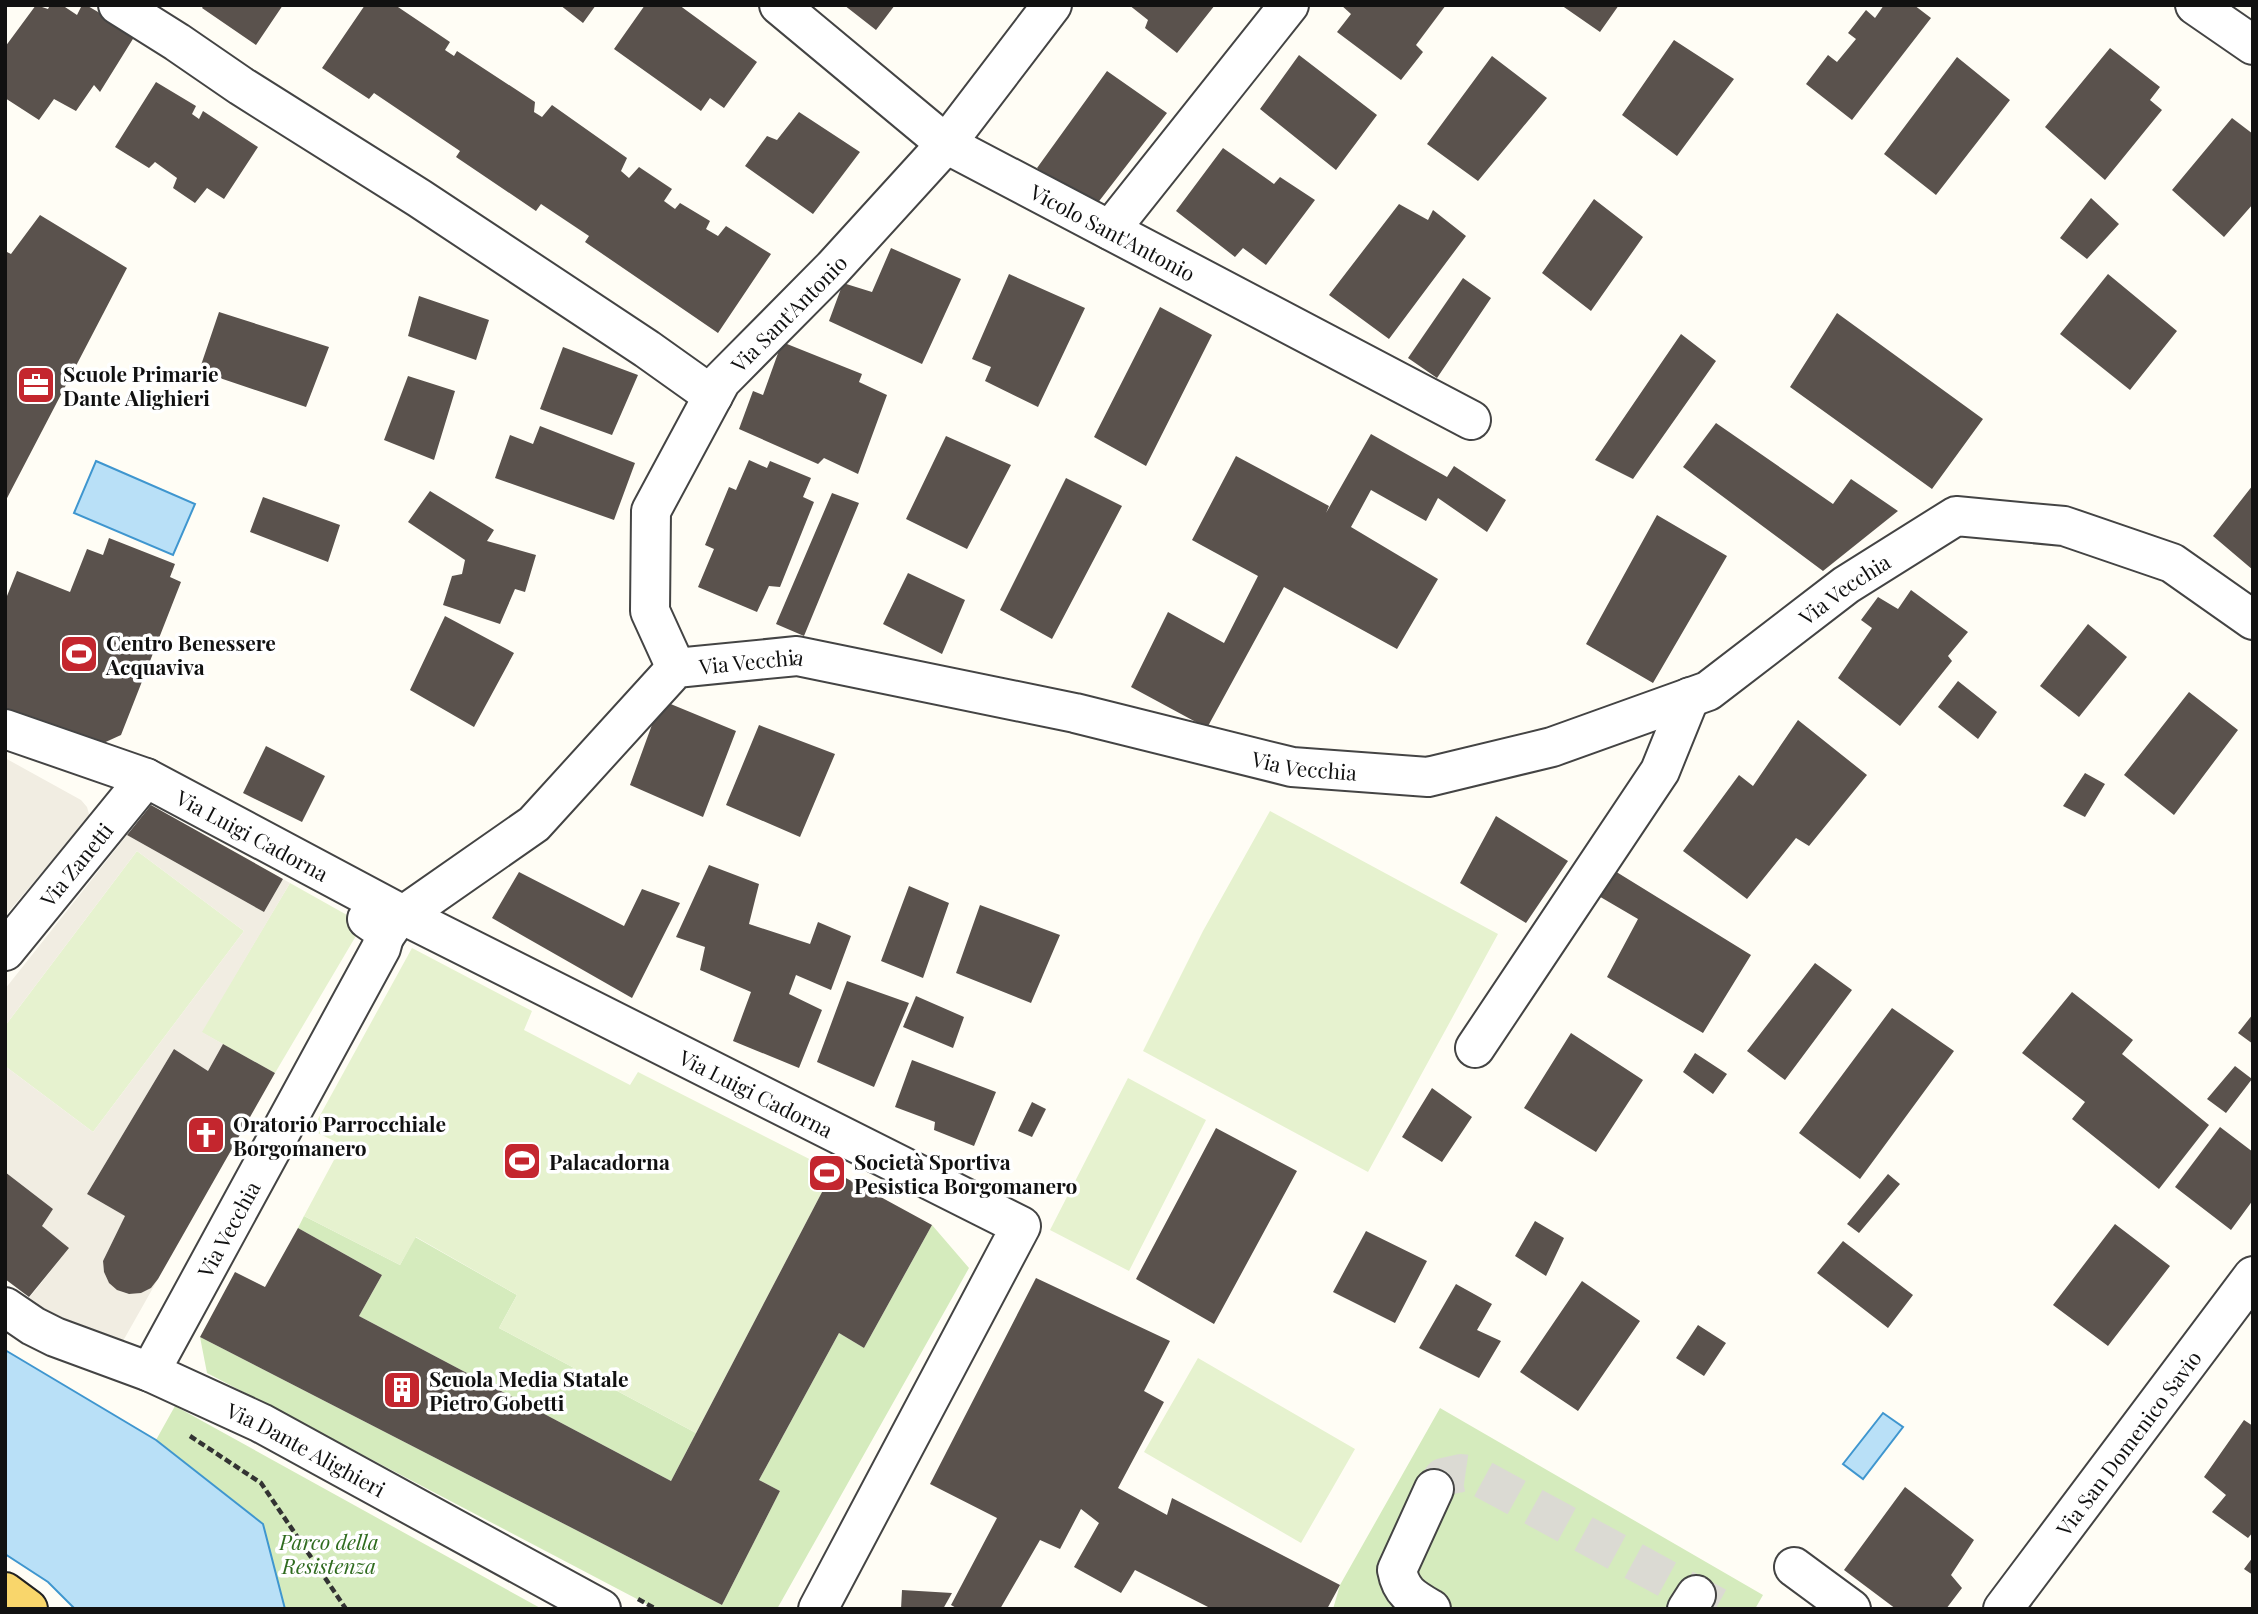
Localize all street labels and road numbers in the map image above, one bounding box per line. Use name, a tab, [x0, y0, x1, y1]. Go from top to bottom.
street label: Vicolo Sant'Antonio	[1025, 176, 1200, 287]
street label: Via Sant'Antonio	[724, 249, 852, 378]
street label: Via Vecchia	[1792, 547, 1896, 631]
street label: Via Vecchia	[697, 642, 808, 680]
street label: Via Vecchia	[1248, 743, 1358, 786]
street label: Via Luigi Cadorna	[171, 782, 334, 887]
street label: Via Zanetti	[32, 816, 118, 913]
street label: Via Luigi Cadorna	[674, 1042, 838, 1143]
street label: Via Vecchia	[190, 1175, 266, 1283]
street label: Via San Domenico Savio	[2048, 1344, 2207, 1542]
street label: Via Dante Alighieri	[222, 1395, 391, 1503]

